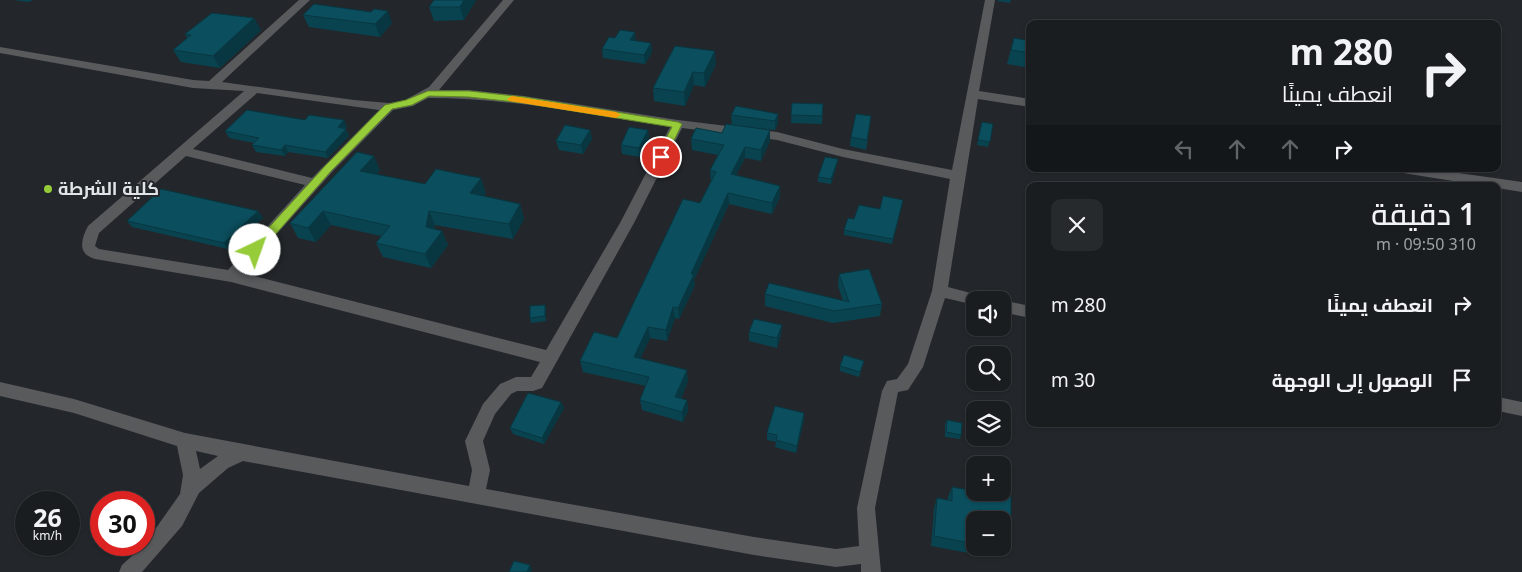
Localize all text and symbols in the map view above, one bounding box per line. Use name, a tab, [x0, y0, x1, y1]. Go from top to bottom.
text: 280 m	[1290, 28, 1393, 75]
icon: right	[1411, 40, 1476, 105]
text: انعطف يمينًا	[1282, 78, 1393, 108]
icon: left	[1170, 135, 1198, 163]
icon: ahead	[1223, 135, 1251, 163]
icon: ahead	[1276, 135, 1304, 163]
icon: right	[1329, 135, 1357, 163]
pin	[640, 136, 682, 178]
icon: arrive	[647, 143, 675, 171]
place label: كلية الشرطة	[58, 176, 159, 200]
marker: كلية الشرطة	[42, 183, 54, 195]
text: 1 دقيقة	[1371, 193, 1476, 234]
button: close	[1051, 199, 1103, 251]
position arrow	[228, 223, 280, 275]
text: 310 m · 09:50	[1376, 233, 1476, 255]
map controls	[966, 291, 1011, 556]
button: sound	[966, 291, 1011, 336]
icon: right	[1448, 291, 1476, 319]
text: 280 m	[1051, 292, 1106, 318]
text: انعطف يمينًا	[1327, 292, 1433, 318]
button: search	[966, 346, 1011, 391]
icon: arrive	[1448, 366, 1476, 394]
text: 30 m	[1051, 367, 1095, 393]
text: الوصول إلى الوجهة	[1272, 367, 1433, 393]
button: layers	[966, 401, 1011, 446]
button: +	[966, 456, 1011, 501]
speed limit sign: 30	[90, 491, 155, 556]
text: 26	[33, 500, 62, 534]
button: −	[966, 511, 1011, 556]
text: km/h	[33, 527, 62, 544]

